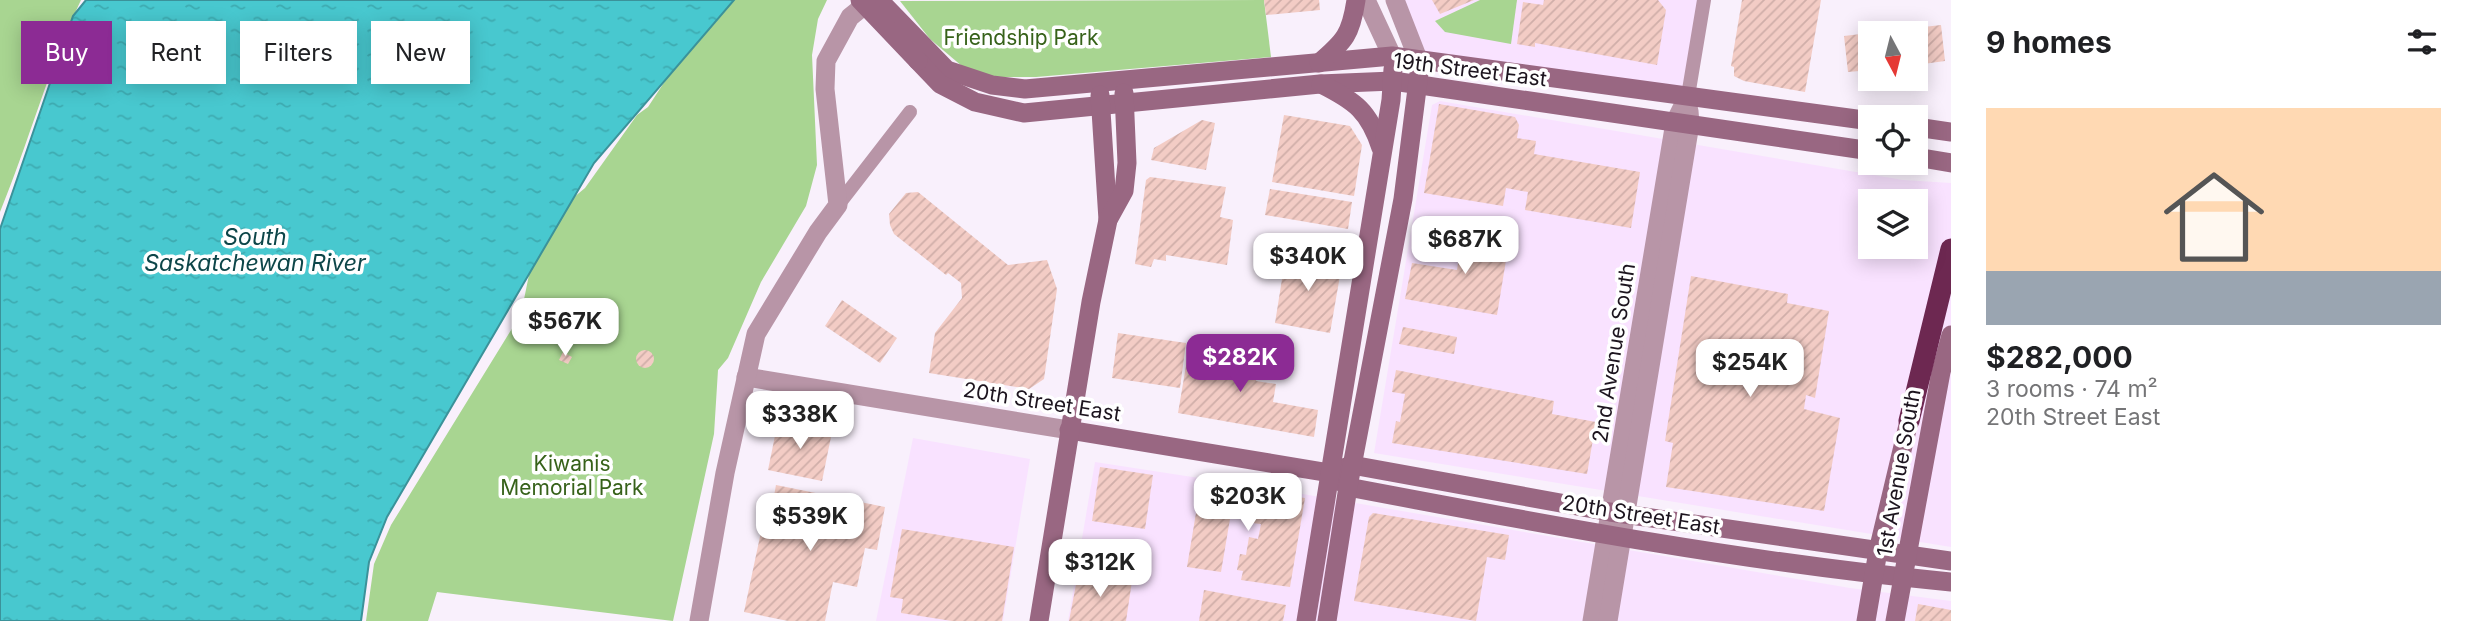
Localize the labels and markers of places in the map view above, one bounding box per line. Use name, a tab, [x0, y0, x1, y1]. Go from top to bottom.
pin: $687K	[1416, 216, 1514, 276]
pin: $340K	[1259, 233, 1357, 293]
pin: $567K	[516, 298, 614, 358]
pin: $282K	[1191, 334, 1289, 394]
pin: $254K	[1701, 340, 1799, 399]
pin: $338K	[751, 392, 849, 451]
pin: $203K	[1199, 474, 1297, 533]
pin: $539K	[761, 494, 859, 553]
pin: $312K	[1051, 540, 1149, 599]

